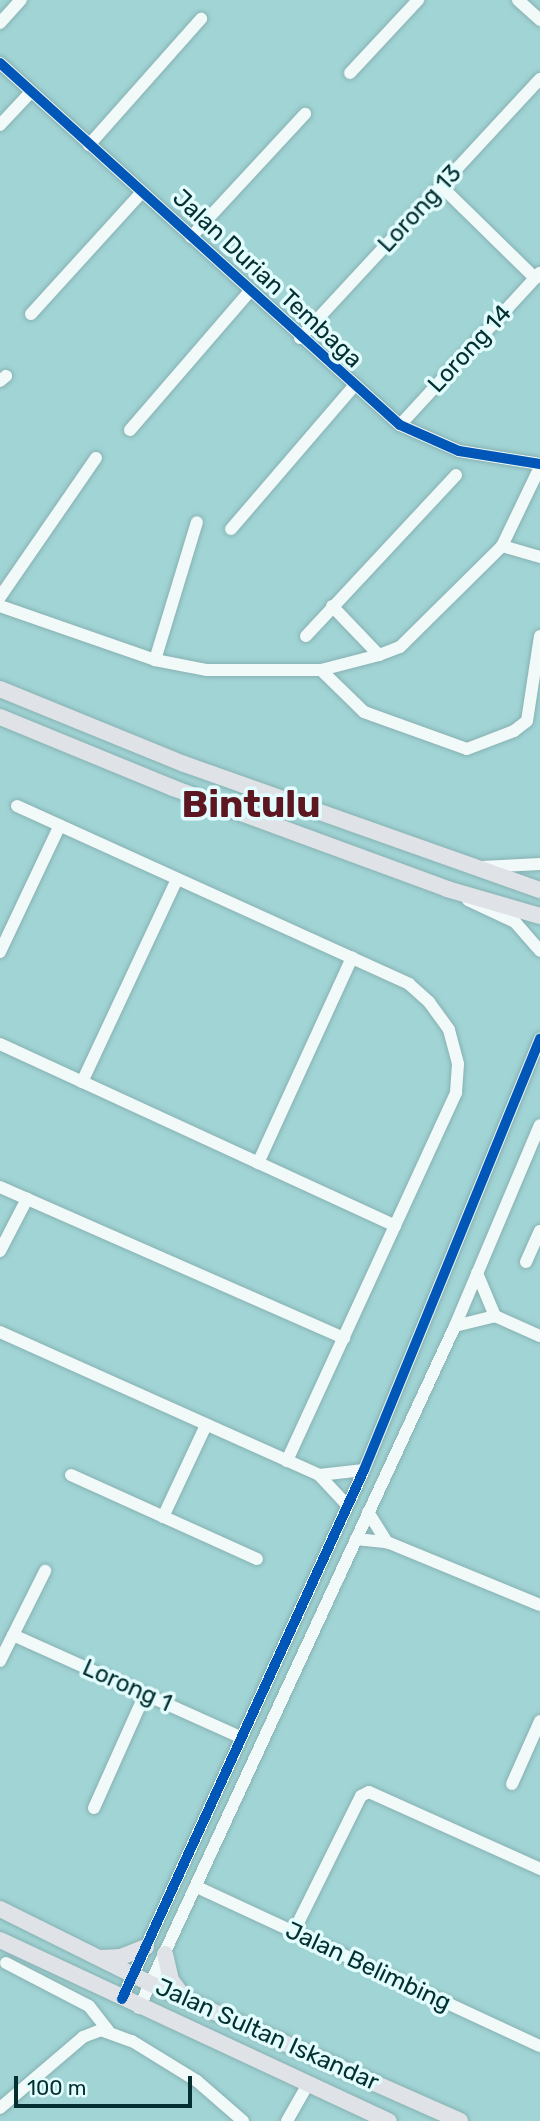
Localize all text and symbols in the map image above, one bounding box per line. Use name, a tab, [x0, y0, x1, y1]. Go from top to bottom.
street label: Lorong 13	[372, 159, 468, 259]
street label: Jalan Durian Tembaga	[166, 184, 368, 374]
street label: Lorong 14	[422, 299, 518, 399]
district label: Bintulu	[181, 782, 321, 828]
street label: Lorong 1	[78, 1654, 176, 1718]
street label: Jalan Belimbing	[281, 1916, 455, 2018]
street label: Jalan Sultan Iskandar	[151, 1973, 383, 2097]
scale bar	[18, 2062, 196, 2106]
text: 100 m	[27, 2075, 86, 2100]

